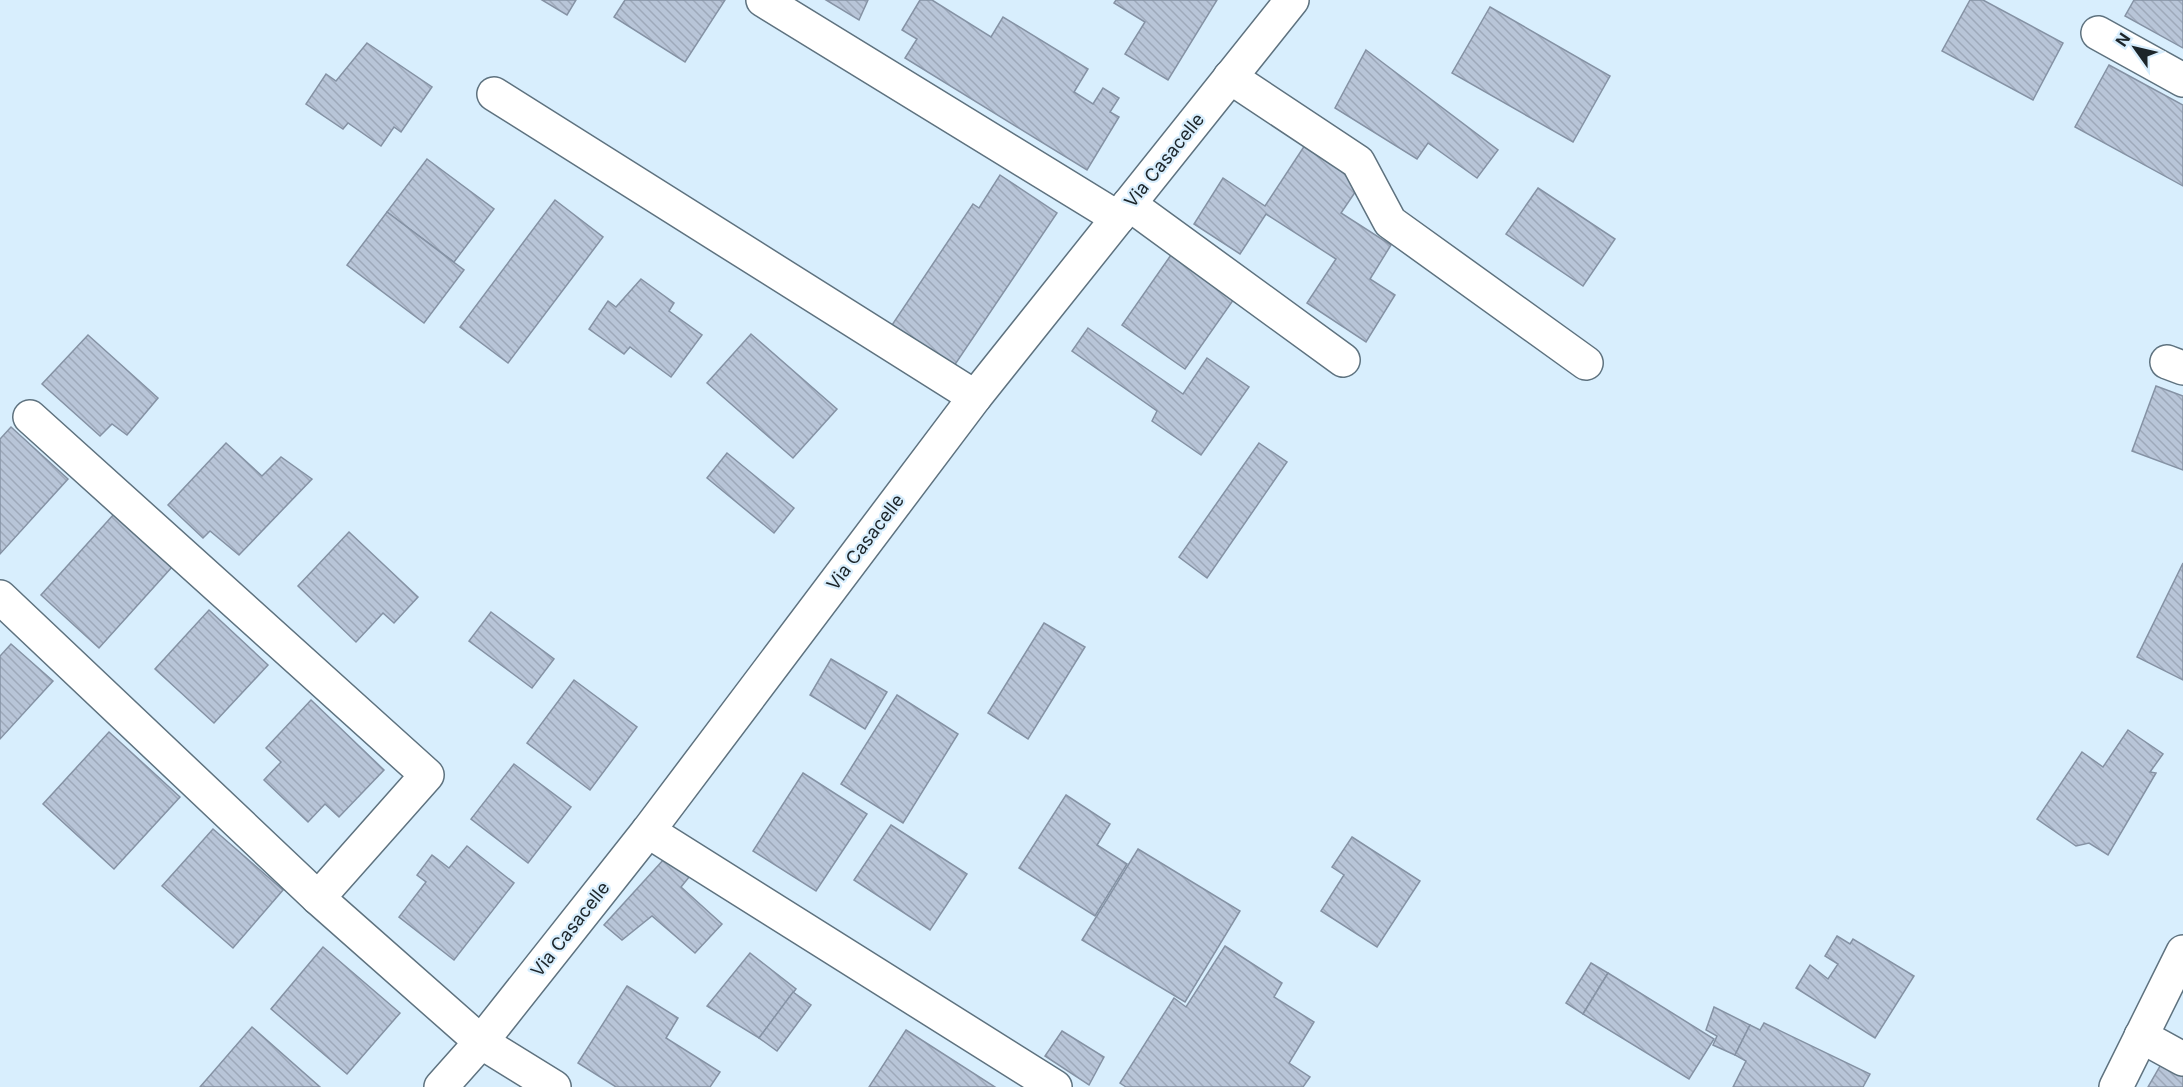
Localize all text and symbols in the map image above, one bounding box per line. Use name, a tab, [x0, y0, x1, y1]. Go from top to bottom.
north arrow	[2105, 18, 2165, 78]
text: N	[2111, 29, 2134, 50]
street label: Via Casacelle	[1120, 109, 1208, 211]
street label: Via Casacelle	[822, 490, 908, 594]
street label: Via Casacelle	[526, 877, 614, 981]

